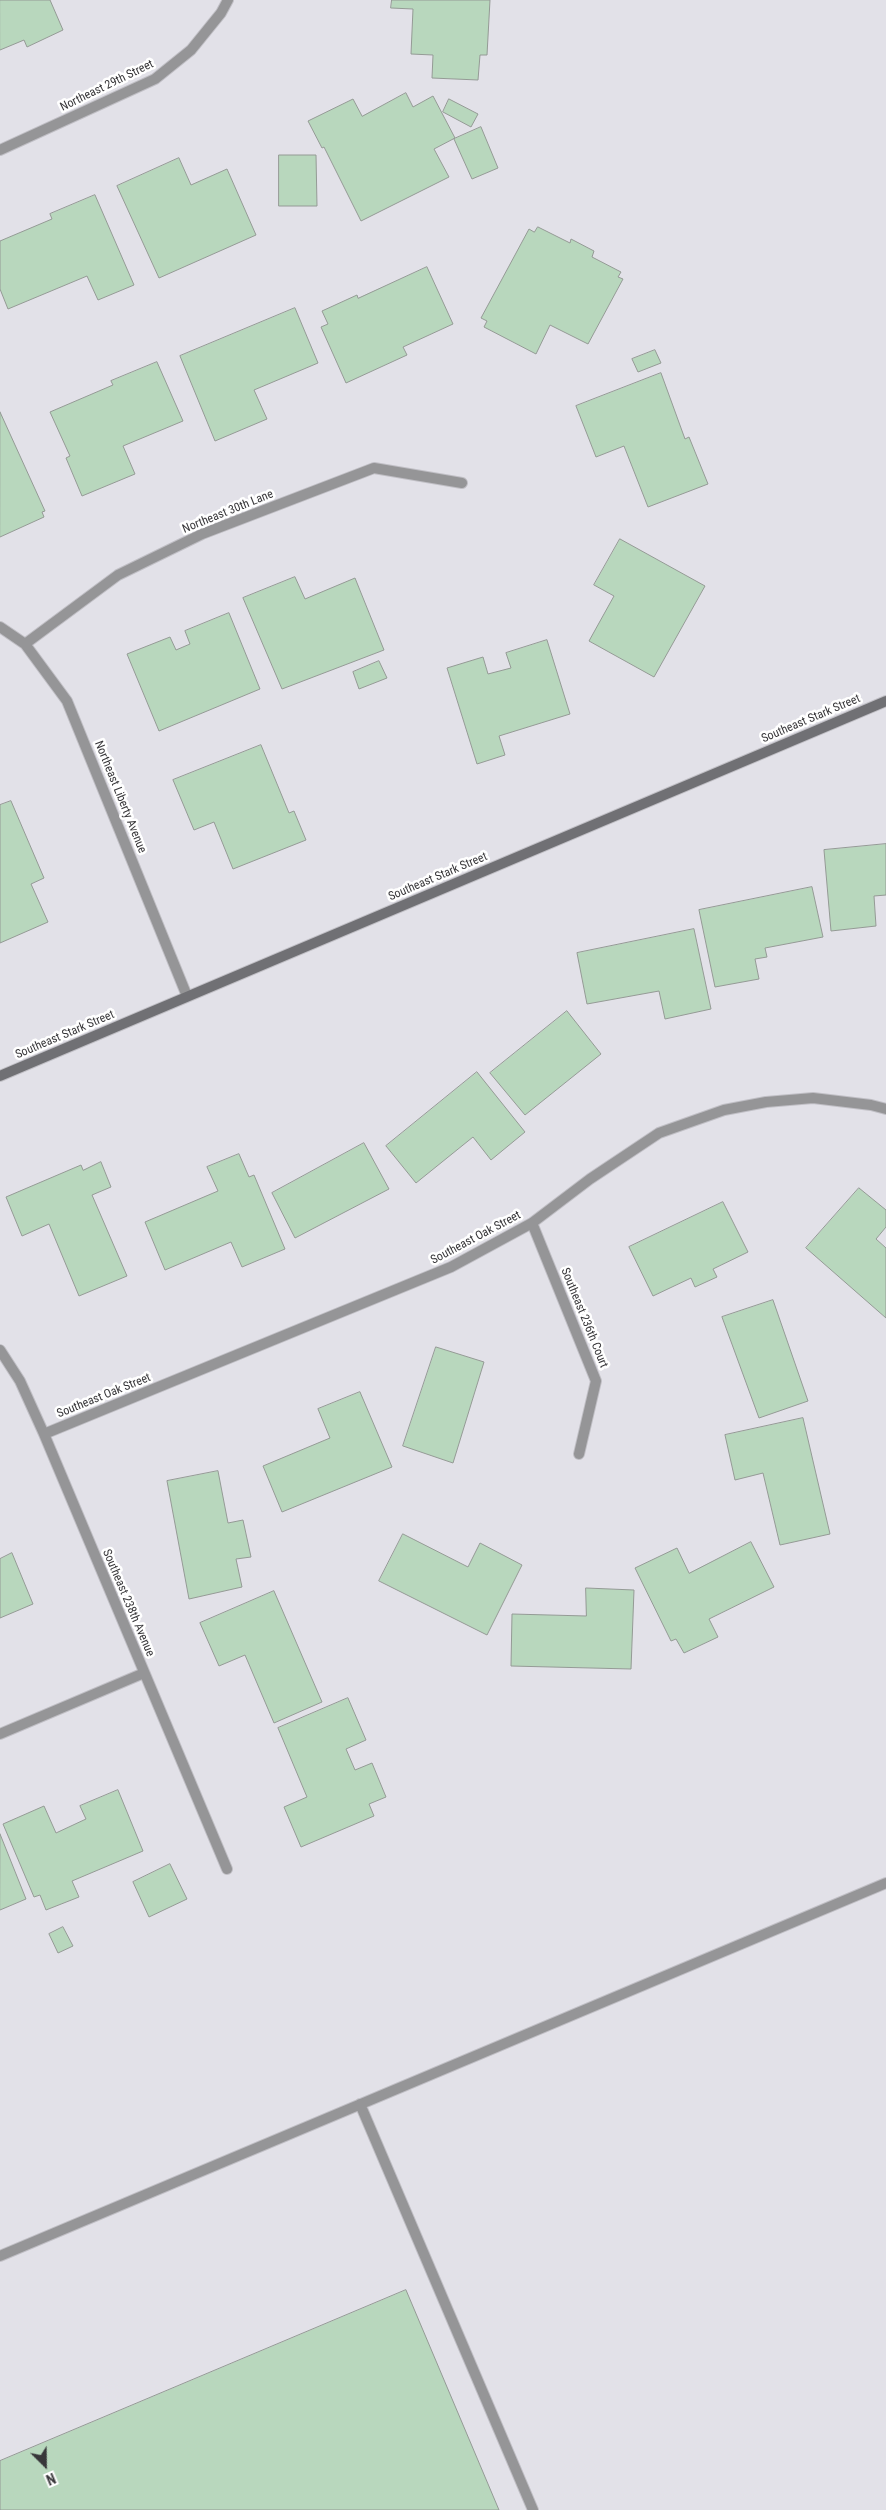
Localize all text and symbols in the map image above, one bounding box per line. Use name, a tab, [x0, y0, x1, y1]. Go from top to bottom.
street label: Northeast 29th Street	[58, 57, 156, 115]
street label: Northeast 30th Lane	[180, 487, 276, 537]
street label: Southeast Stark Street	[759, 692, 863, 746]
street label: Northeast Liberty Avenue	[91, 739, 149, 855]
street label: Southeast Stark Street	[386, 850, 490, 904]
street label: Southeast Stark Street	[13, 1008, 117, 1062]
street label: Southeast Oak Street	[429, 1208, 523, 1268]
street label: Southeast 236th Court	[557, 1266, 611, 1370]
street label: Southeast Oak Street	[55, 1371, 153, 1421]
street label: Southeast 238th Avenue	[99, 1547, 157, 1659]
north arrow	[20, 2440, 70, 2490]
text: N	[44, 2470, 58, 2488]

